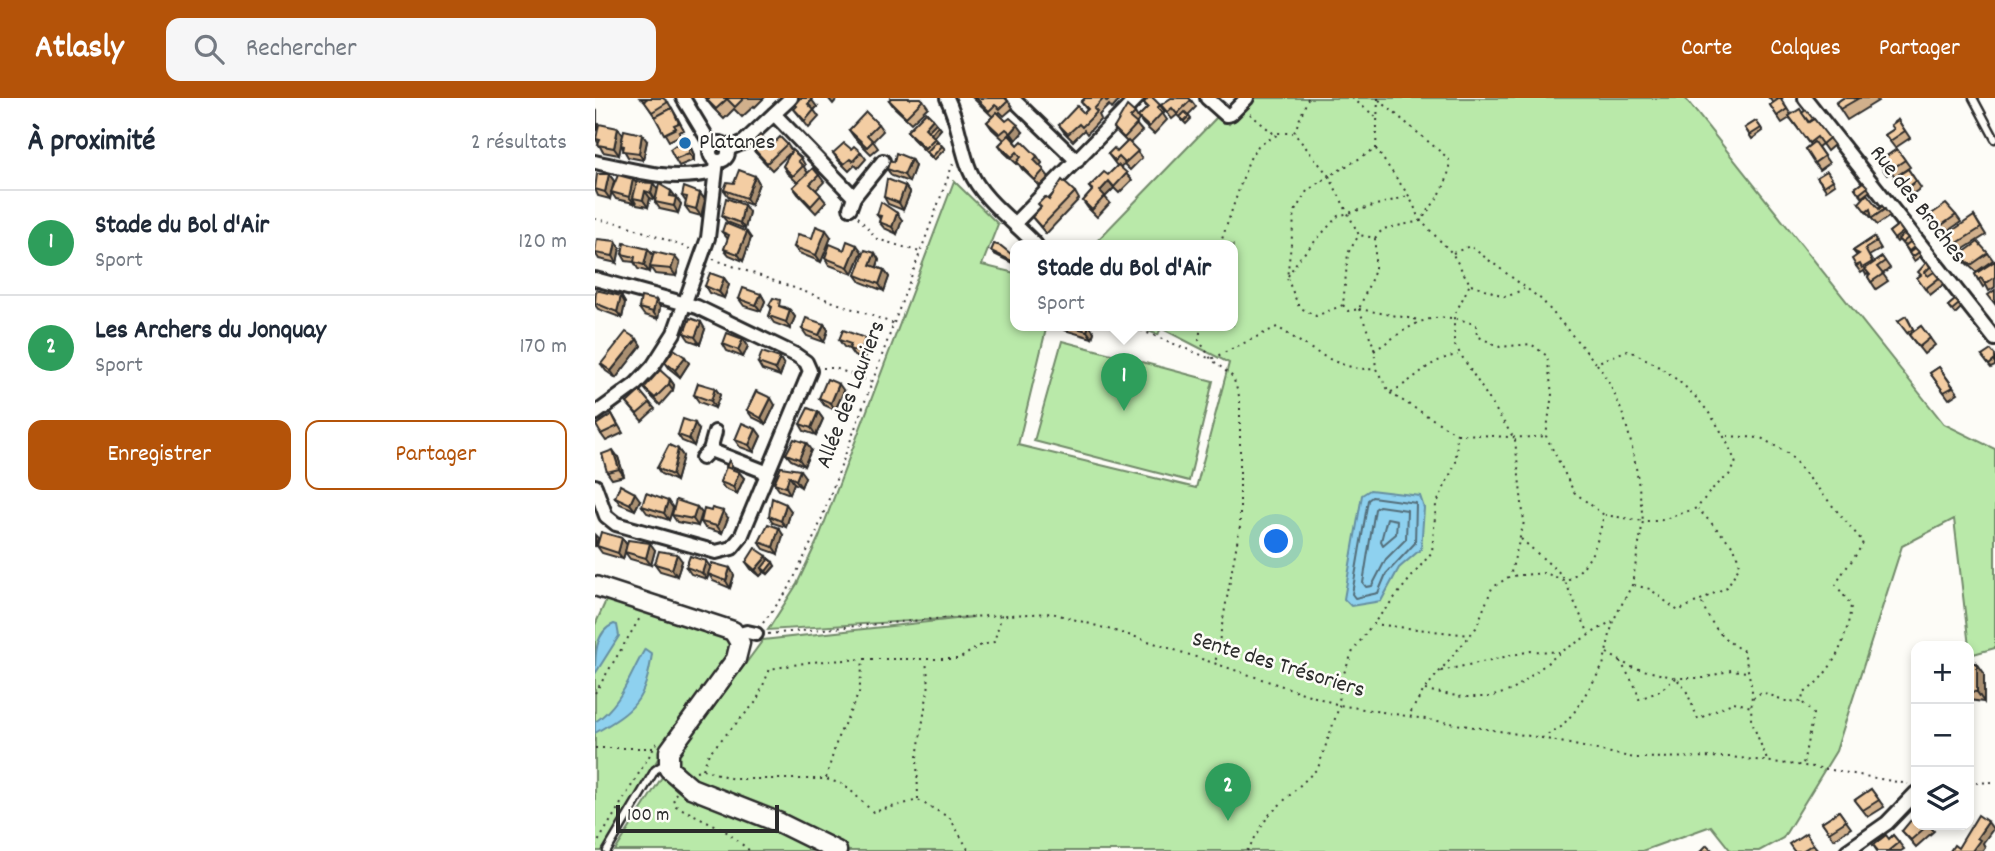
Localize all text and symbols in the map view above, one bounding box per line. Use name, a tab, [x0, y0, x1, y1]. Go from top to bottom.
search box	[166, 18, 656, 81]
text: Atlasly	[35, 26, 124, 73]
icon: search	[190, 30, 228, 68]
text: Rechercher	[246, 31, 357, 68]
text: Carte	[1681, 32, 1732, 66]
text: Calques	[1770, 32, 1841, 66]
text: Partager	[1879, 32, 1960, 66]
text: À proximité	[28, 122, 155, 165]
text: 2 résultats	[471, 127, 567, 160]
place label: Platanes	[699, 127, 775, 160]
marker: Platanes	[677, 135, 693, 151]
street label: Rue des Broches	[1860, 139, 1974, 271]
text: Stade du Bol d'Air	[95, 208, 269, 245]
text: 1	[48, 226, 54, 259]
text: 120 m	[518, 226, 567, 259]
popup	[1010, 240, 1238, 331]
text: Sport	[95, 245, 143, 278]
text: Stade du Bol d'Air	[1037, 251, 1211, 288]
text: Sport	[1037, 288, 1085, 321]
text: Les Archers du Jonquay	[95, 313, 326, 350]
street label: Allée des Lauriers	[809, 316, 895, 474]
text: 2	[46, 331, 56, 364]
text: 170 m	[520, 331, 567, 364]
text: Sport	[95, 350, 143, 383]
pin: 1	[1101, 353, 1147, 411]
button: Enregistrer	[28, 420, 291, 490]
button: Partager	[305, 420, 567, 490]
your location	[1259, 524, 1293, 558]
street label: Sente des Trésoriers	[1187, 624, 1369, 708]
map controls	[1911, 641, 1974, 830]
button: +	[1911, 641, 1974, 704]
button: −	[1911, 704, 1974, 767]
pin: 2	[1205, 763, 1251, 821]
button: layers	[1911, 767, 1974, 830]
scale bar	[616, 802, 779, 834]
text: 100 m	[627, 803, 669, 830]

